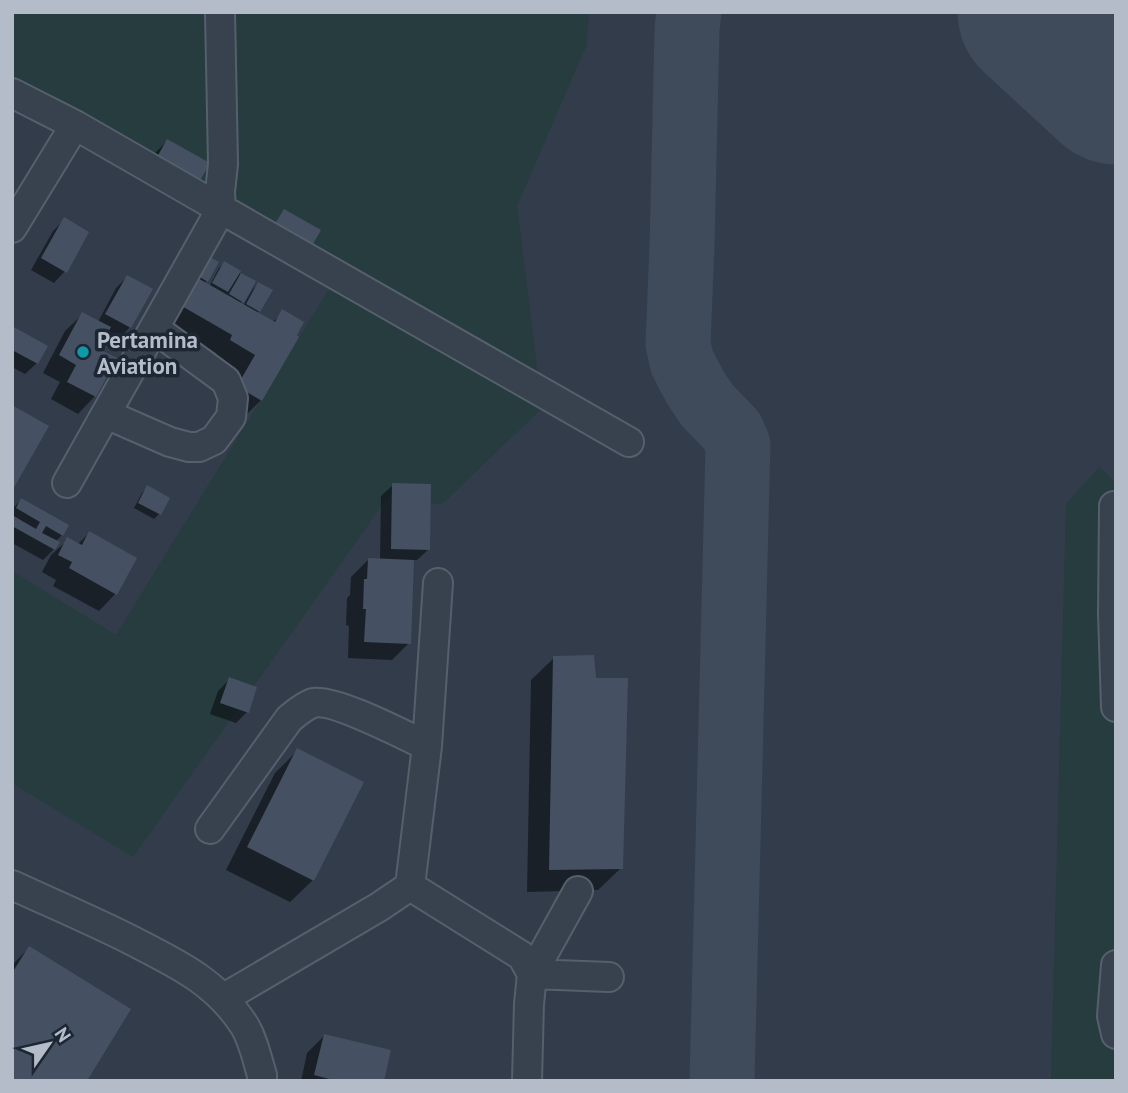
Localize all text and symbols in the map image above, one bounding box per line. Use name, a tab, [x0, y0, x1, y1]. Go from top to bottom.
place label: Pertamina Aviation	[97, 325, 198, 380]
marker: Pertamina Aviation	[75, 344, 91, 360]
north arrow	[14, 1009, 84, 1079]
text: N	[50, 1023, 77, 1046]

